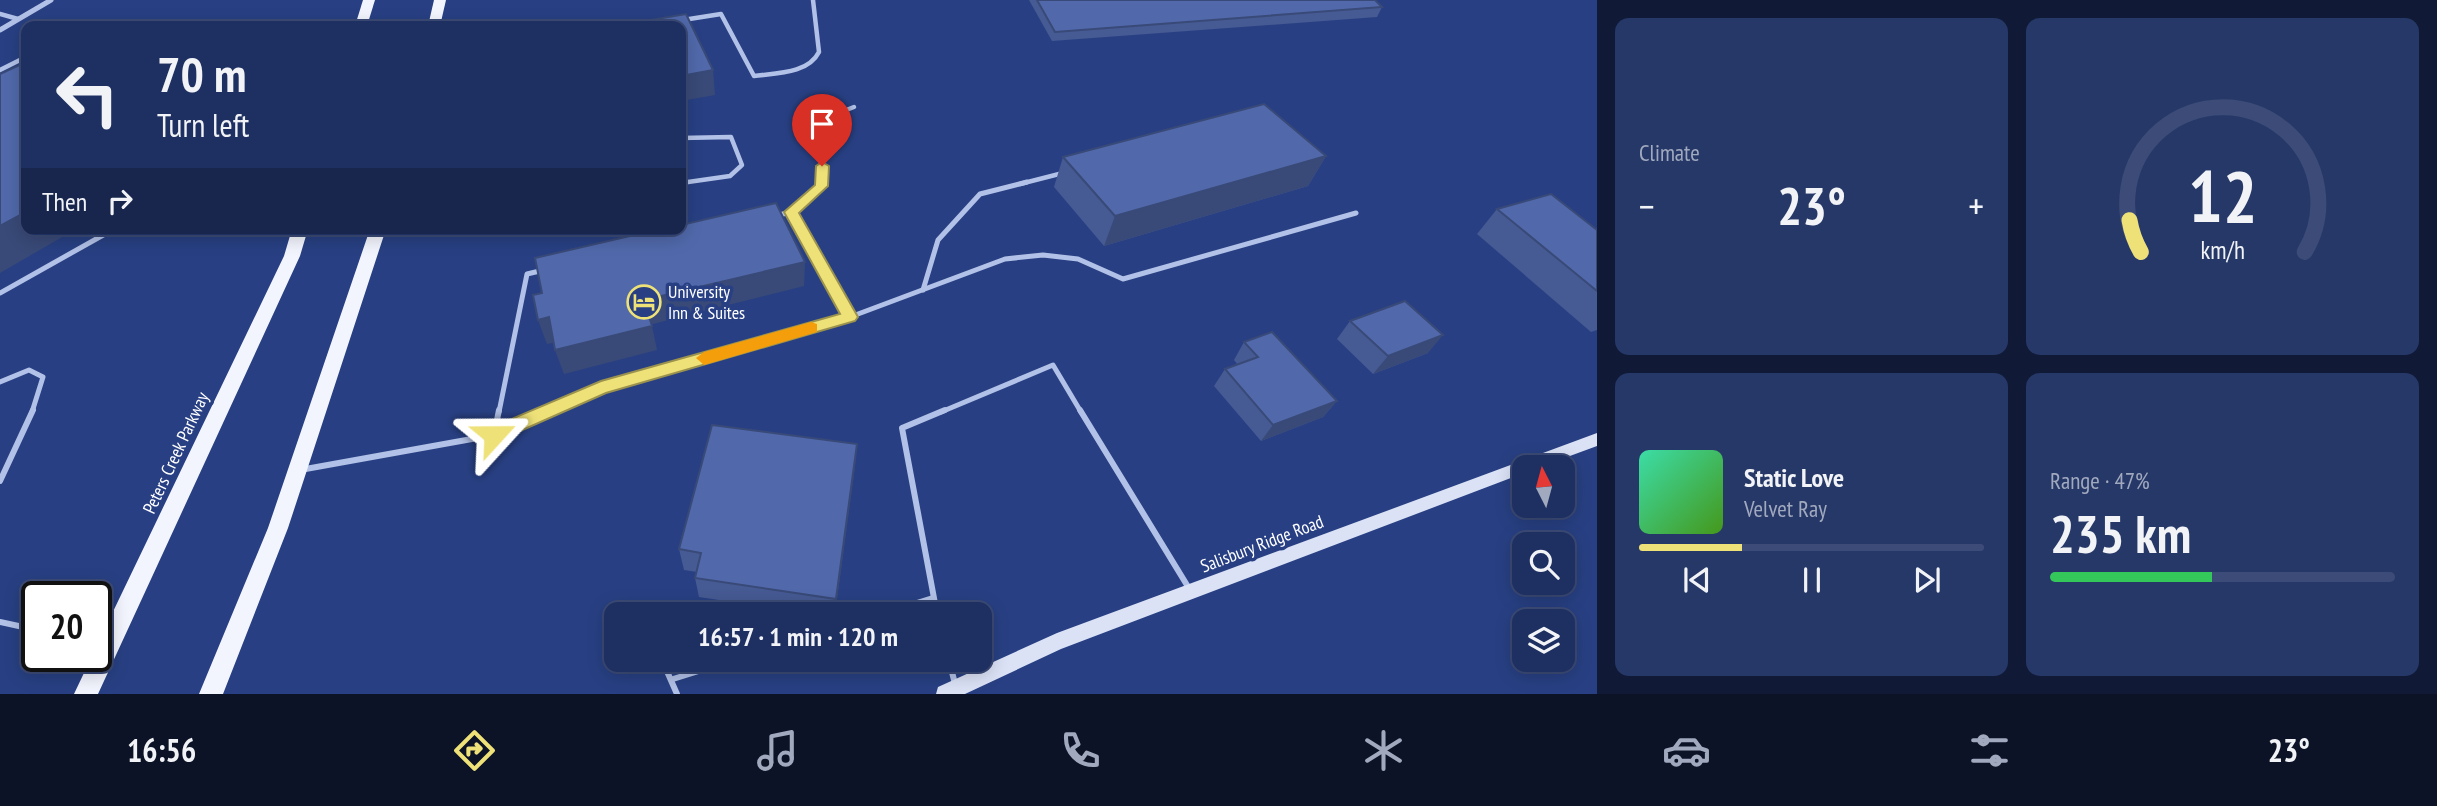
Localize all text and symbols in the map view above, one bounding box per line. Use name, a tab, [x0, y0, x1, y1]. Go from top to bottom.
text: 70 m	[157, 42, 246, 106]
icon: left	[42, 49, 133, 140]
pin	[792, 94, 852, 166]
text: Turn left	[157, 104, 249, 146]
icon: arrive	[803, 105, 841, 143]
text: Climate	[1639, 138, 1700, 167]
text: 12	[2188, 149, 2257, 243]
text: 23°	[1777, 172, 1846, 239]
text: −	[1639, 181, 1655, 230]
text: +	[1968, 181, 1984, 230]
icon: right	[101, 182, 139, 220]
text: Then	[42, 185, 87, 218]
text: km/h	[2200, 234, 2245, 266]
place label: University Inn & Suites	[668, 280, 745, 324]
hotel icon: University Inn & Suites	[625, 283, 663, 321]
street label: Peters Creek Parkway	[137, 388, 214, 517]
position arrow	[457, 398, 531, 472]
north arrow	[1512, 455, 1575, 518]
map controls	[1512, 455, 1575, 672]
text: Static Love	[1744, 461, 1844, 494]
text: Range · 47%	[2050, 466, 2150, 495]
text: Velvet Ray	[1744, 494, 1827, 523]
text: 235 km	[2050, 500, 2191, 567]
street label: Salisbury Ridge Road	[1197, 510, 1327, 578]
button: search	[1512, 532, 1575, 595]
icon: previous	[1678, 561, 1716, 599]
icon: pause	[1793, 561, 1831, 599]
icon: next	[1908, 561, 1946, 599]
speed limit sign: 20	[21, 581, 112, 672]
button: layers	[1512, 609, 1575, 672]
text: 16:57 · 1 min · 120 m	[698, 620, 898, 653]
icon: directions	[450, 726, 499, 775]
icon: music	[753, 726, 802, 775]
icon: phone	[1056, 726, 1105, 775]
icon: climate	[1359, 726, 1408, 775]
icon: car	[1662, 726, 1711, 775]
icon: filters	[1965, 726, 2014, 775]
text: 16:56	[127, 729, 196, 771]
text: 23°	[2268, 729, 2310, 771]

